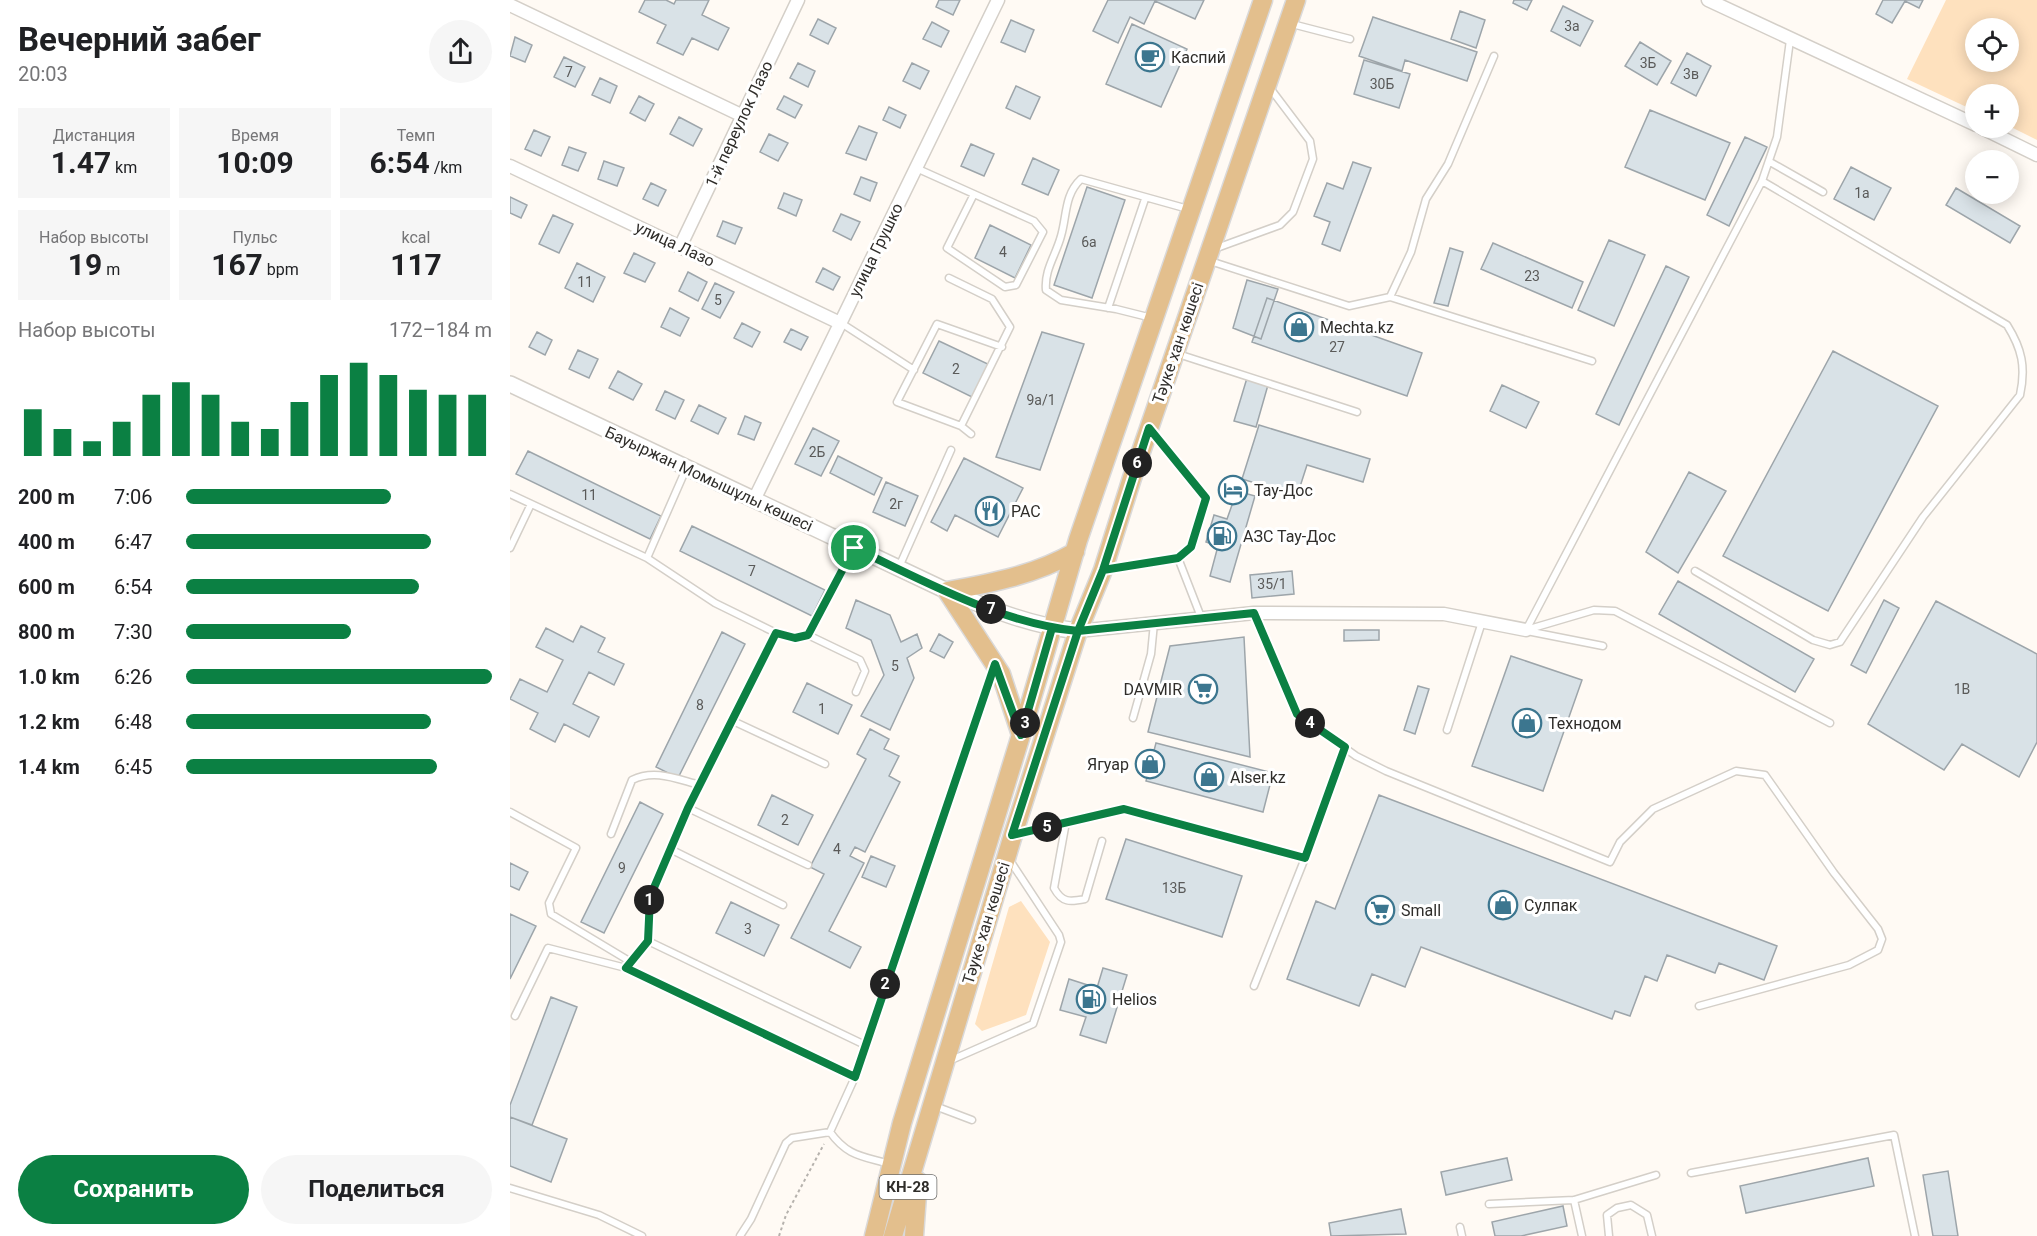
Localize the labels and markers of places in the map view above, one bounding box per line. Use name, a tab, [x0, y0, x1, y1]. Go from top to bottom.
cafe icon: Каспий	[1134, 41, 1166, 73]
place label: Каспий	[1171, 48, 1226, 67]
shop icon: Mechta.kz	[1283, 311, 1315, 343]
place label: Mechta.kz	[1320, 318, 1394, 337]
pin: 6	[1122, 448, 1152, 478]
hotel icon: Тау-Дос	[1217, 474, 1249, 506]
place label: Тау-Дос	[1254, 481, 1313, 500]
restaurant icon: РАС	[974, 495, 1006, 527]
place label: РАС	[1011, 502, 1041, 521]
fuel station icon: АЗС Тау-Дос	[1206, 520, 1238, 552]
pin	[828, 522, 879, 573]
place label: АЗС Тау-Дос	[1243, 527, 1336, 546]
pin: 7	[976, 594, 1006, 624]
supermarket icon: DAVMIR	[1187, 673, 1219, 705]
place label: DAVMIR	[1124, 680, 1182, 699]
shop icon: Технодом	[1511, 707, 1543, 739]
pin: 3	[1010, 708, 1040, 738]
pin: 4	[1295, 708, 1325, 738]
place label: Технодом	[1548, 714, 1622, 733]
shop icon: Ягуар	[1134, 748, 1166, 780]
place label: Ягуар	[1087, 755, 1129, 774]
shop icon: Alser.kz	[1193, 761, 1225, 793]
place label: Alser.kz	[1230, 768, 1286, 787]
pin: 5	[1032, 812, 1062, 842]
pin: 1	[634, 885, 664, 915]
shop icon: Сулпак	[1487, 889, 1519, 921]
supermarket icon: Small	[1364, 894, 1396, 926]
place label: Сулпак	[1524, 896, 1578, 915]
place label: Small	[1401, 901, 1441, 920]
pin: 2	[870, 969, 900, 999]
fuel station icon: Helios	[1075, 983, 1107, 1015]
place label: Helios	[1112, 990, 1157, 1009]

